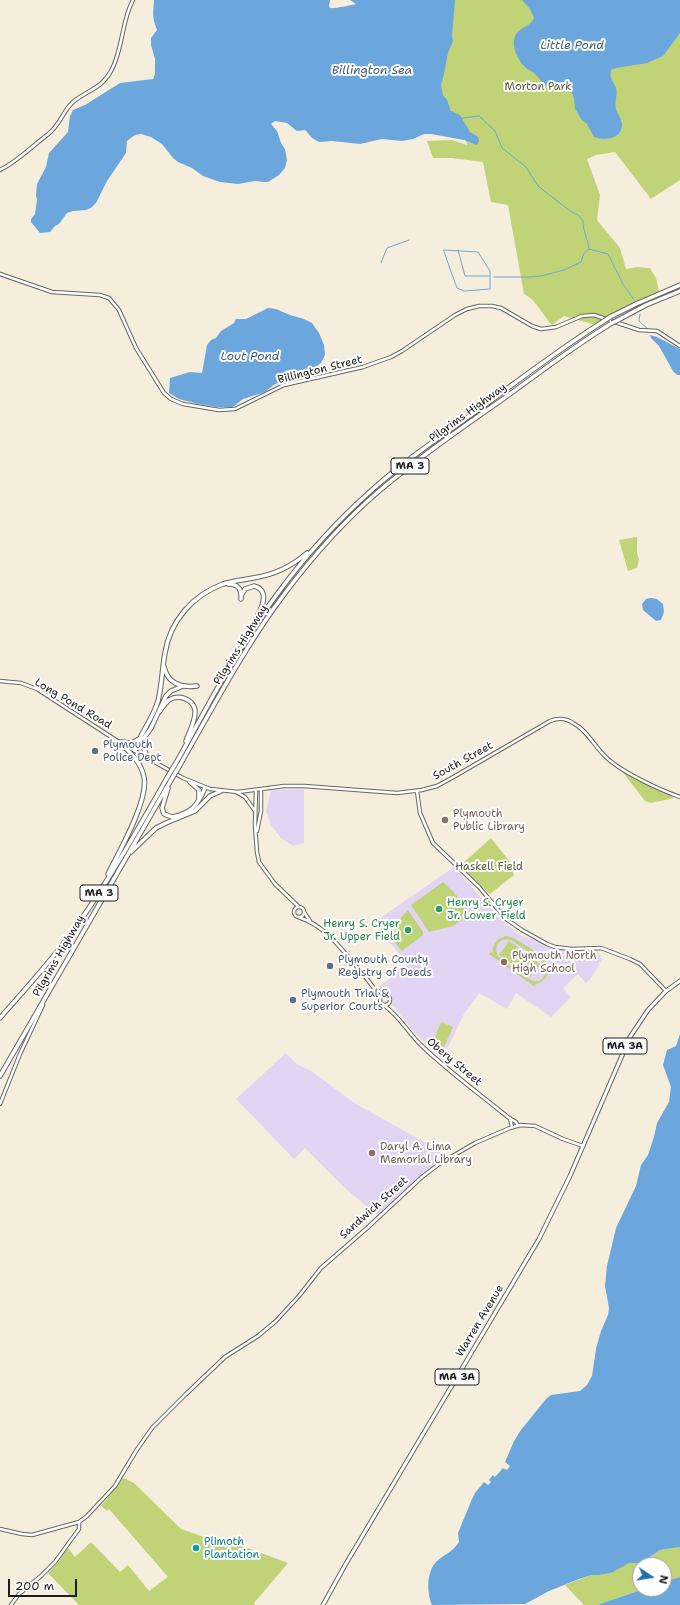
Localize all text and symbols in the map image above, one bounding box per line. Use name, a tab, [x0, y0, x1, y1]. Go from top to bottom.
water label: Little Pond	[540, 39, 604, 53]
water label: Billington Sea	[332, 64, 412, 78]
park label: Morton Park	[504, 80, 572, 94]
water label: Lout Pond	[221, 350, 279, 364]
street label: Billington Street	[277, 353, 363, 387]
street label: Pilgrims Highway	[427, 381, 509, 445]
road number: MA 3	[391, 458, 429, 474]
street label: Pilgrims Highway	[211, 602, 271, 688]
street label: Long Pond Road	[32, 676, 114, 732]
place label: Plymouth Police Dept	[103, 738, 161, 764]
street label: South Street	[431, 739, 495, 783]
marker: Plymouth Police Dept	[90, 746, 100, 756]
place label: Plymouth Public Library	[453, 807, 525, 833]
marker: Plymouth Public Library	[440, 815, 450, 825]
park label: Haskell Field	[455, 860, 523, 874]
road number: MA 3	[80, 885, 118, 901]
place label: Henry S. Cryer Jr. Lower Field	[447, 896, 526, 922]
marker: Henry S. Cryer Jr. Lower Field	[434, 904, 444, 914]
street label: Pilgrims Highway	[30, 913, 88, 999]
place label: Henry S. Cryer Jr. Upper Field	[323, 917, 400, 943]
marker: Henry S. Cryer Jr. Upper Field	[403, 925, 413, 935]
place label: Plymouth North High School	[512, 949, 597, 975]
place label: Plymouth County Registry of Deeds	[338, 953, 432, 979]
marker: Plymouth North High School	[499, 957, 509, 967]
marker: Plymouth County Registry of Deeds	[325, 961, 335, 971]
place label: Plymouth Trial & Superior Courts	[301, 987, 389, 1013]
marker: Plymouth Trial & Superior Courts	[288, 995, 298, 1005]
street label: Obery Street	[424, 1035, 484, 1089]
road number: MA 3A	[603, 1038, 647, 1054]
place label: Daryl A. Lima Memorial Library	[380, 1140, 472, 1166]
marker: Daryl A. Lima Memorial Library	[367, 1148, 377, 1158]
street label: Sandwich Street	[337, 1174, 411, 1242]
street label: Warren Avenue	[453, 1283, 507, 1359]
road number: MA 3A	[435, 1369, 479, 1385]
place label: Plimoth Plantation	[204, 1535, 259, 1561]
marker: Plimoth Plantation	[191, 1543, 201, 1553]
north arrow	[632, 1557, 672, 1597]
scale bar	[10, 1571, 79, 1597]
text: N	[655, 1574, 671, 1585]
text: 200 m	[15, 1578, 54, 1594]

